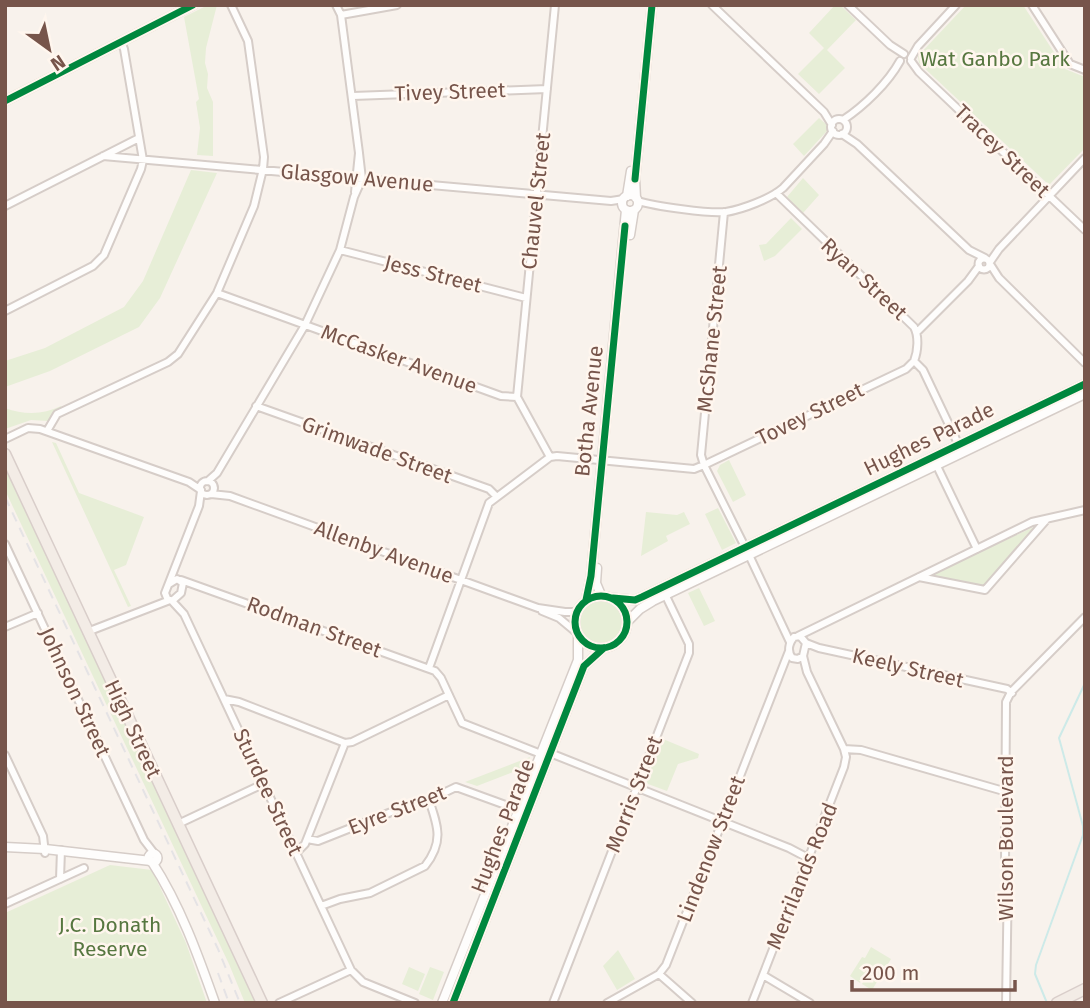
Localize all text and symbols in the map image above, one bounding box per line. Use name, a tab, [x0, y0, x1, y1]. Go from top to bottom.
north arrow	[14, 14, 84, 84]
park label: Wat Ganbo Park	[920, 46, 1070, 72]
text: N	[46, 50, 70, 76]
street label: Tivey Street	[394, 77, 506, 107]
street label: Tracey Street	[949, 99, 1056, 203]
street label: Chauvel Street	[516, 131, 556, 271]
street label: Glasgow Avenue	[279, 158, 435, 198]
street label: Ryan Street	[815, 232, 913, 326]
street label: Jess Street	[381, 249, 485, 299]
street label: McShane Street	[691, 264, 733, 414]
street label: McCasker Avenue	[317, 319, 481, 399]
street label: Botha Avenue	[569, 344, 609, 478]
street label: Tovey Street	[752, 377, 868, 451]
street label: Hughes Parade	[860, 396, 998, 482]
street label: Grimwade Street	[298, 411, 456, 489]
street label: Allenby Avenue	[311, 515, 457, 589]
street label: Rodman Street	[243, 591, 385, 664]
street label: Johnson Street	[34, 623, 117, 761]
street label: Keely Street	[850, 643, 967, 694]
street label: High Street	[99, 675, 167, 783]
street label: Sturdee Street	[227, 725, 309, 860]
street label: Morris Street	[600, 732, 668, 856]
street label: Hughes Parade	[465, 755, 541, 897]
street label: Wilson Boulevard	[993, 755, 1019, 921]
street label: Lindenow Street	[671, 772, 751, 926]
street label: Eyre Street	[344, 779, 450, 841]
street label: Merrilands Road	[761, 799, 843, 953]
park label: J.C. Donath Reserve	[59, 912, 161, 962]
scale bar	[852, 948, 1015, 992]
text: 200 m	[862, 960, 919, 986]

